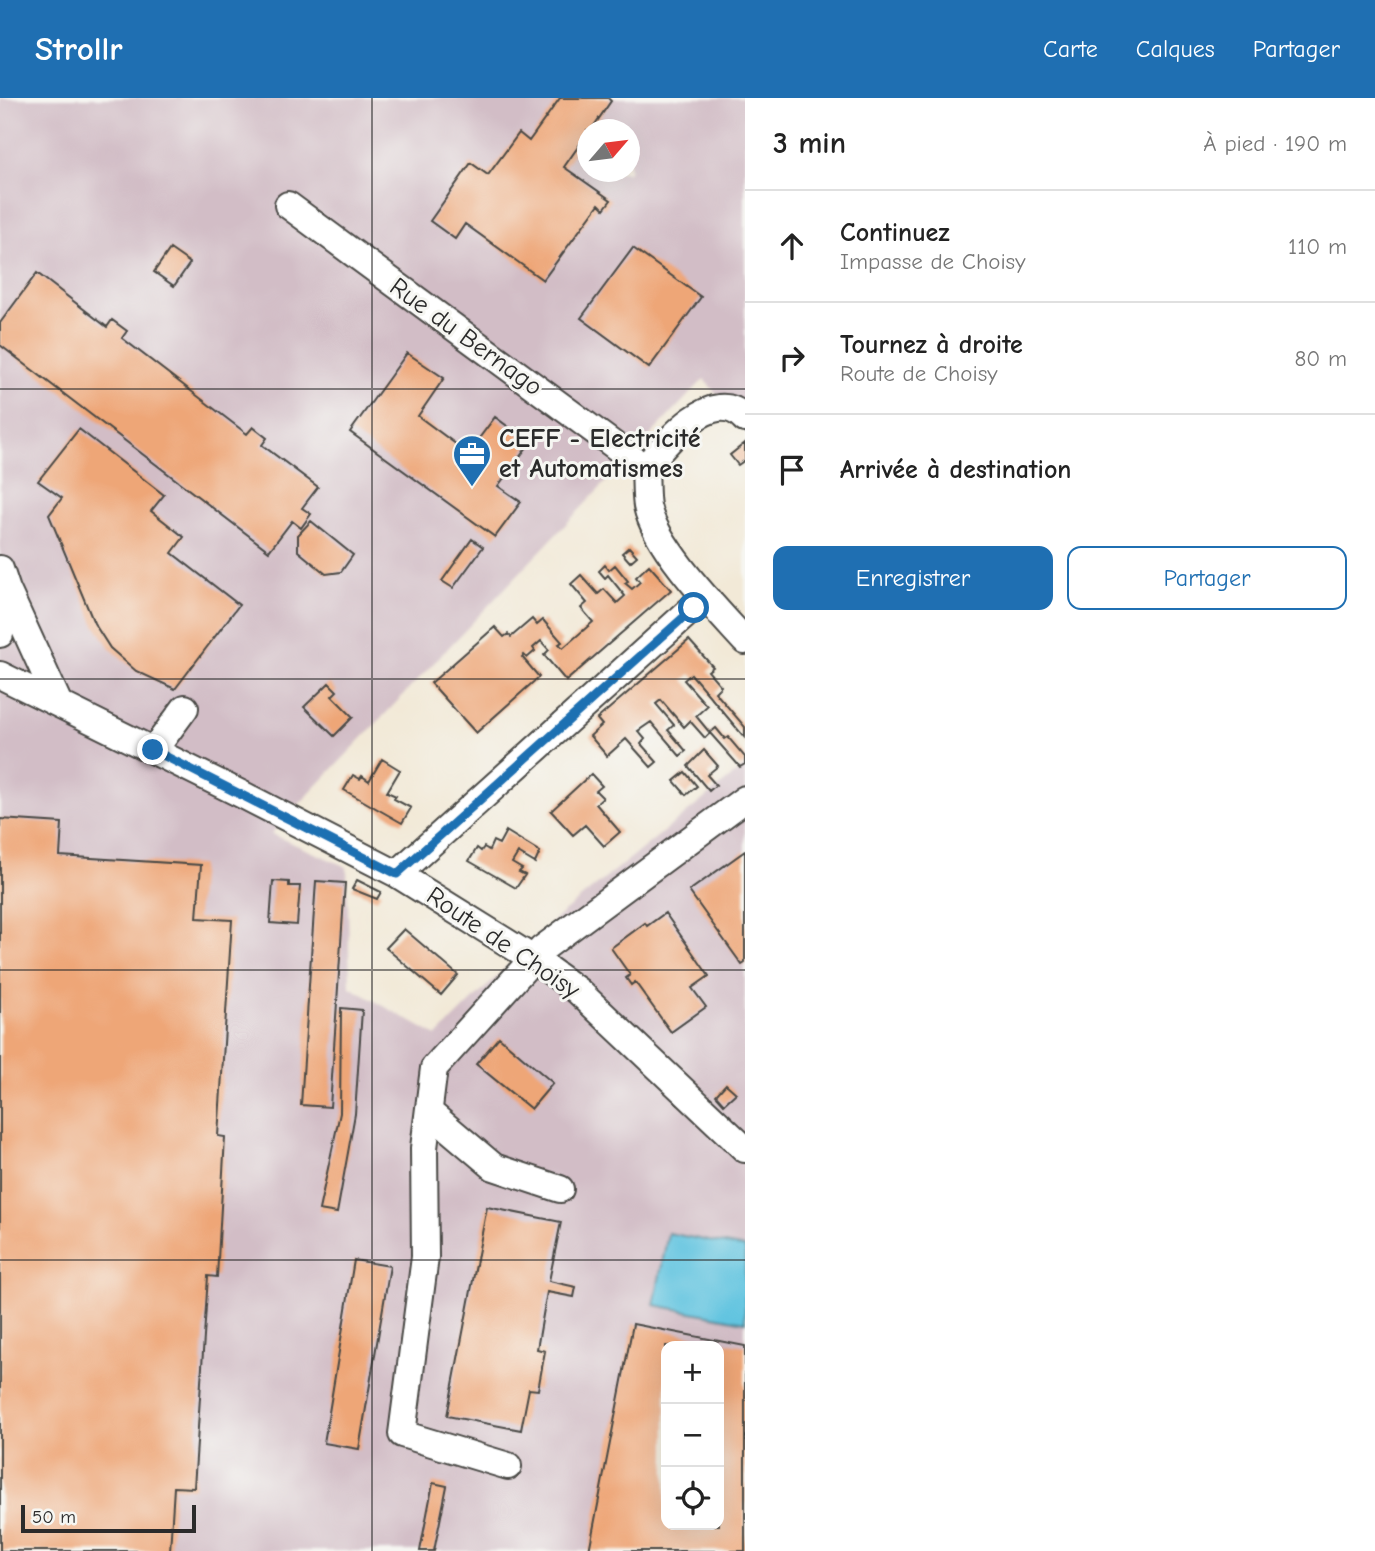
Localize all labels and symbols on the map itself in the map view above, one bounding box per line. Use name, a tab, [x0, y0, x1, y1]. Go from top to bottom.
north arrow	[577, 119, 640, 182]
street label: Rue du Bernago	[384, 272, 548, 402]
place label: CEFF - Electricité et Automatismes	[499, 424, 701, 484]
office icon: CEFF - Electricité et Automatismes	[451, 433, 493, 488]
route start	[678, 592, 709, 623]
route end	[137, 734, 168, 765]
street label: Route de Choisy	[421, 881, 586, 1005]
scale bar	[21, 1502, 196, 1534]

